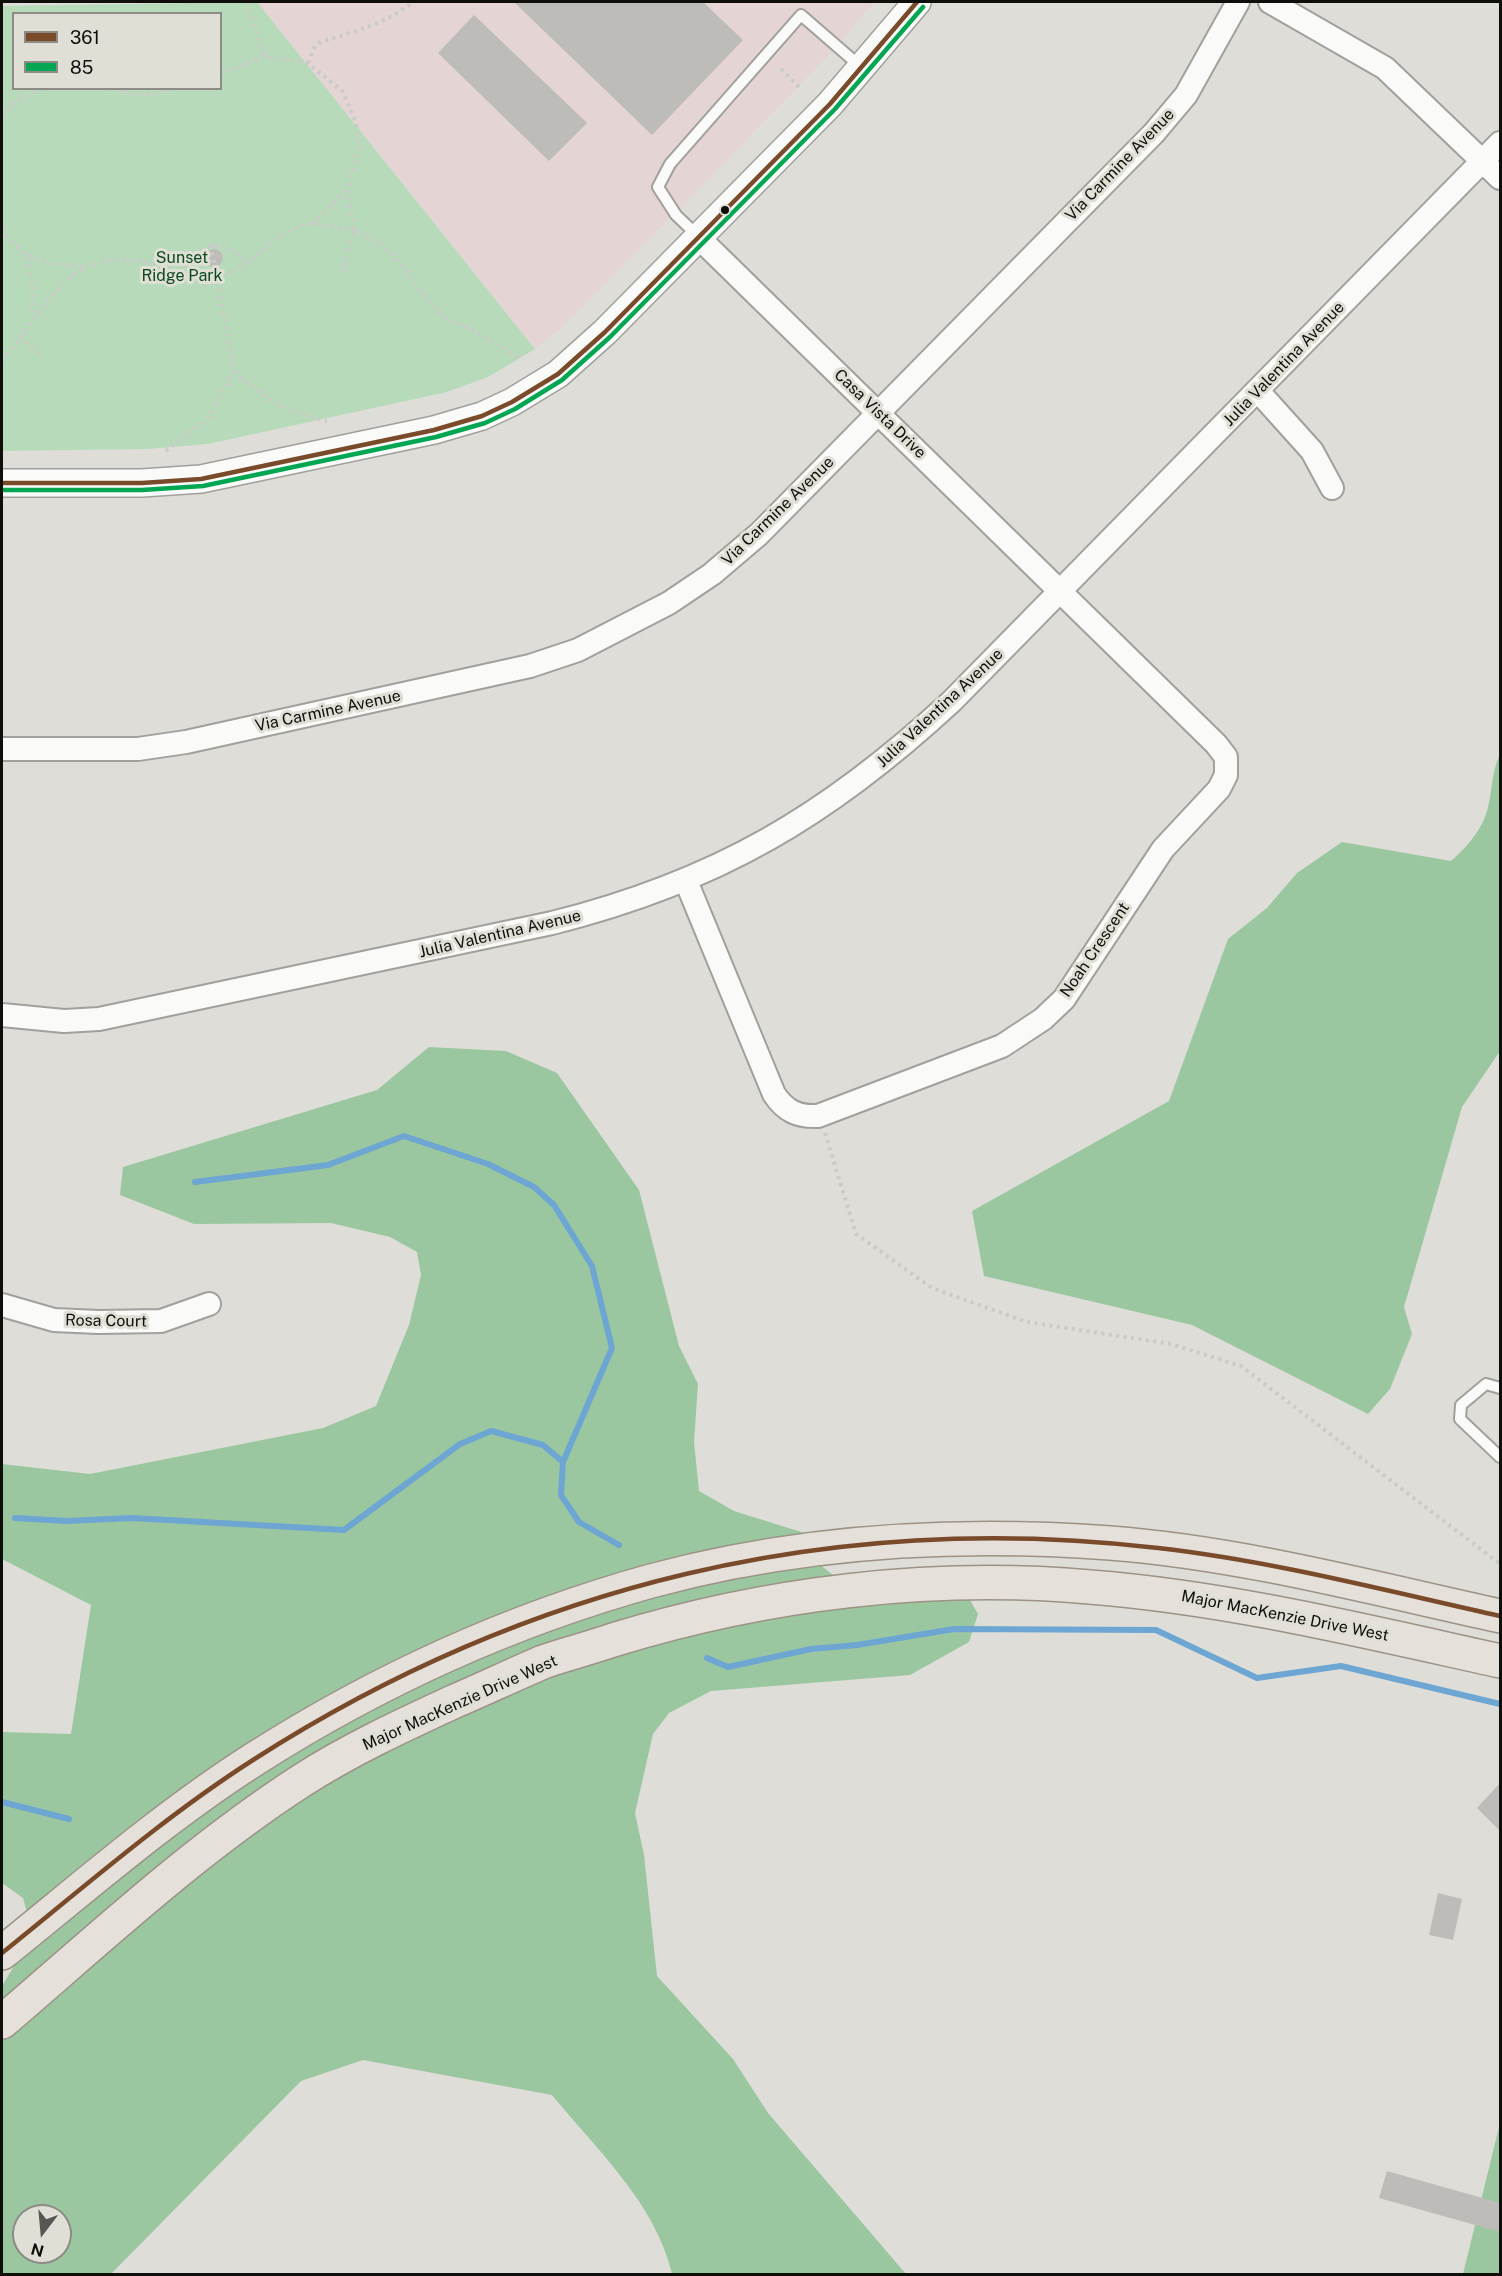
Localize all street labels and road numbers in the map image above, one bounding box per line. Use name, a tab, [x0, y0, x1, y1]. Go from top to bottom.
street label: Via Carmine Avenue	[1062, 105, 1178, 225]
street label: Julia Valentina Avenue	[1220, 298, 1348, 430]
street label: Casa Vista Drive	[830, 365, 930, 463]
street label: Via Carmine Avenue	[718, 453, 838, 569]
street label: Julia Valentina Avenue	[873, 645, 1007, 771]
street label: Via Carmine Avenue	[253, 686, 403, 736]
street label: Noah Crescent	[1056, 899, 1134, 1001]
street label: Julia Valentina Avenue	[417, 906, 583, 962]
street label: Rosa Court	[65, 1311, 147, 1331]
street label: Major MacKenzie Drive West	[1180, 1586, 1390, 1646]
street label: Major MacKenzie Drive West	[360, 1651, 560, 1755]

